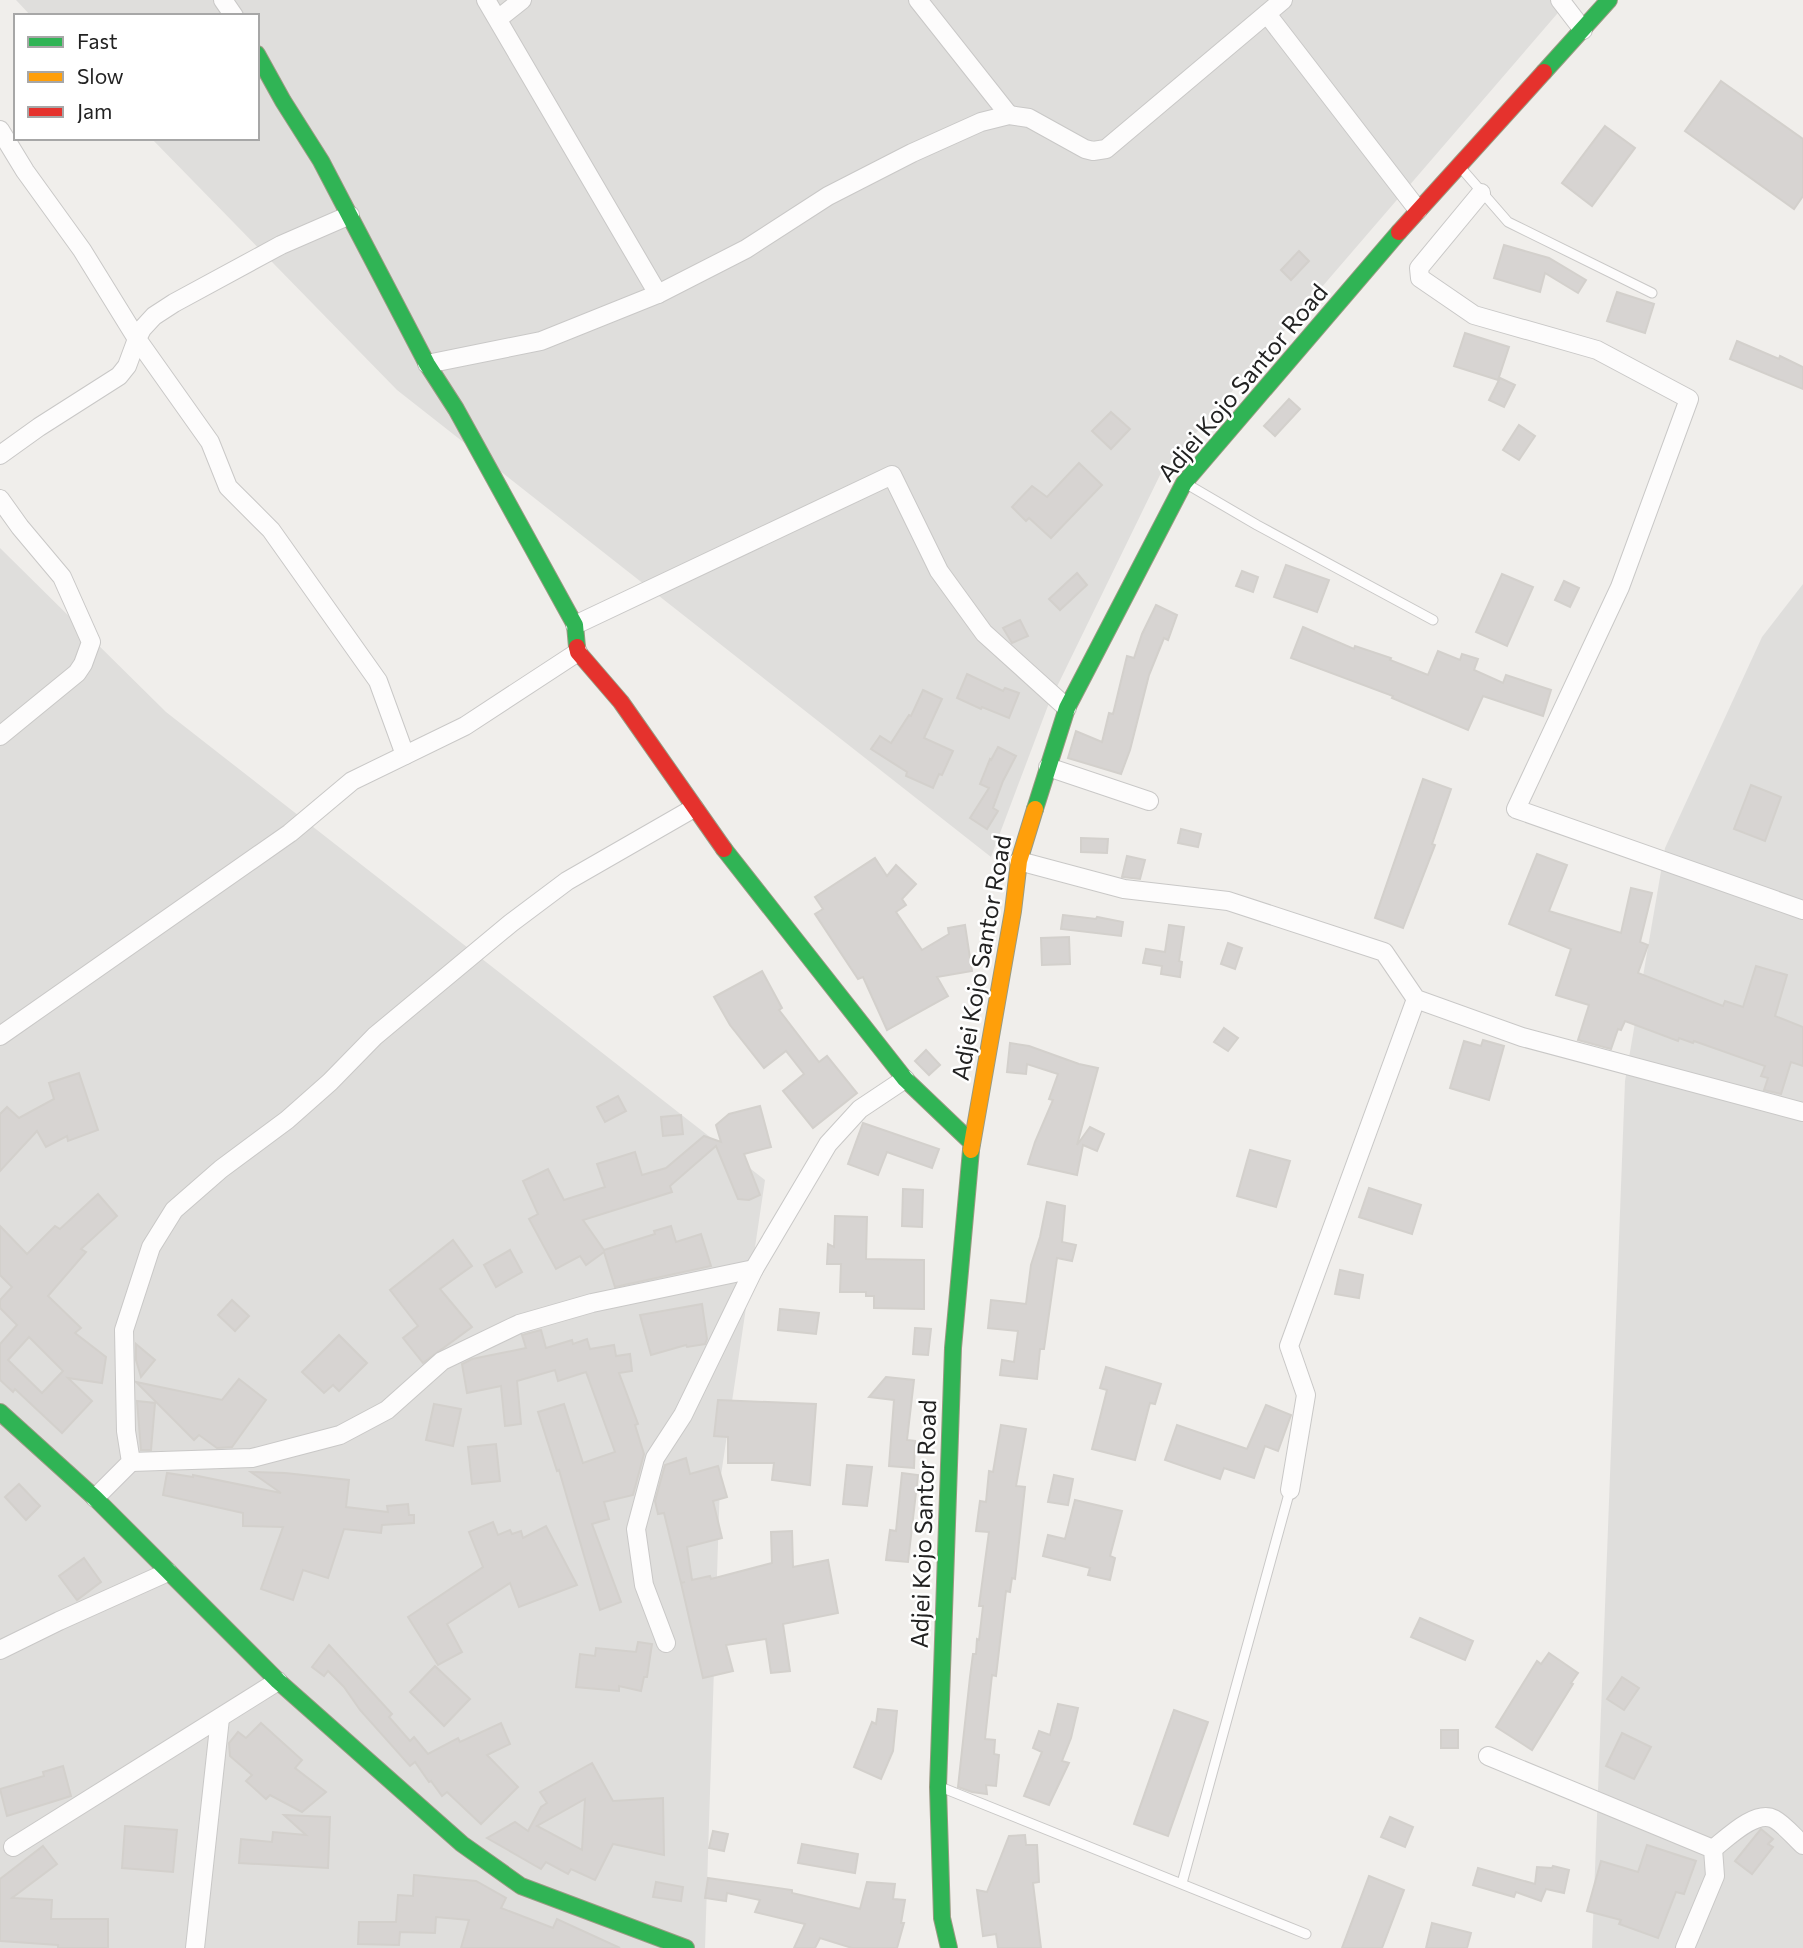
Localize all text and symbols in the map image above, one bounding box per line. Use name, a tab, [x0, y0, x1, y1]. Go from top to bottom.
legend	[14, 14, 259, 140]
text: Fast	[77, 28, 118, 53]
text: Slow	[77, 63, 124, 88]
text: Jam	[77, 98, 112, 123]
street label: Adjei Kojo Santor Road	[1151, 277, 1333, 487]
street label: Adjei Kojo Santor Road	[945, 833, 1016, 1083]
street label: Adjei Kojo Santor Road	[904, 1399, 941, 1649]

